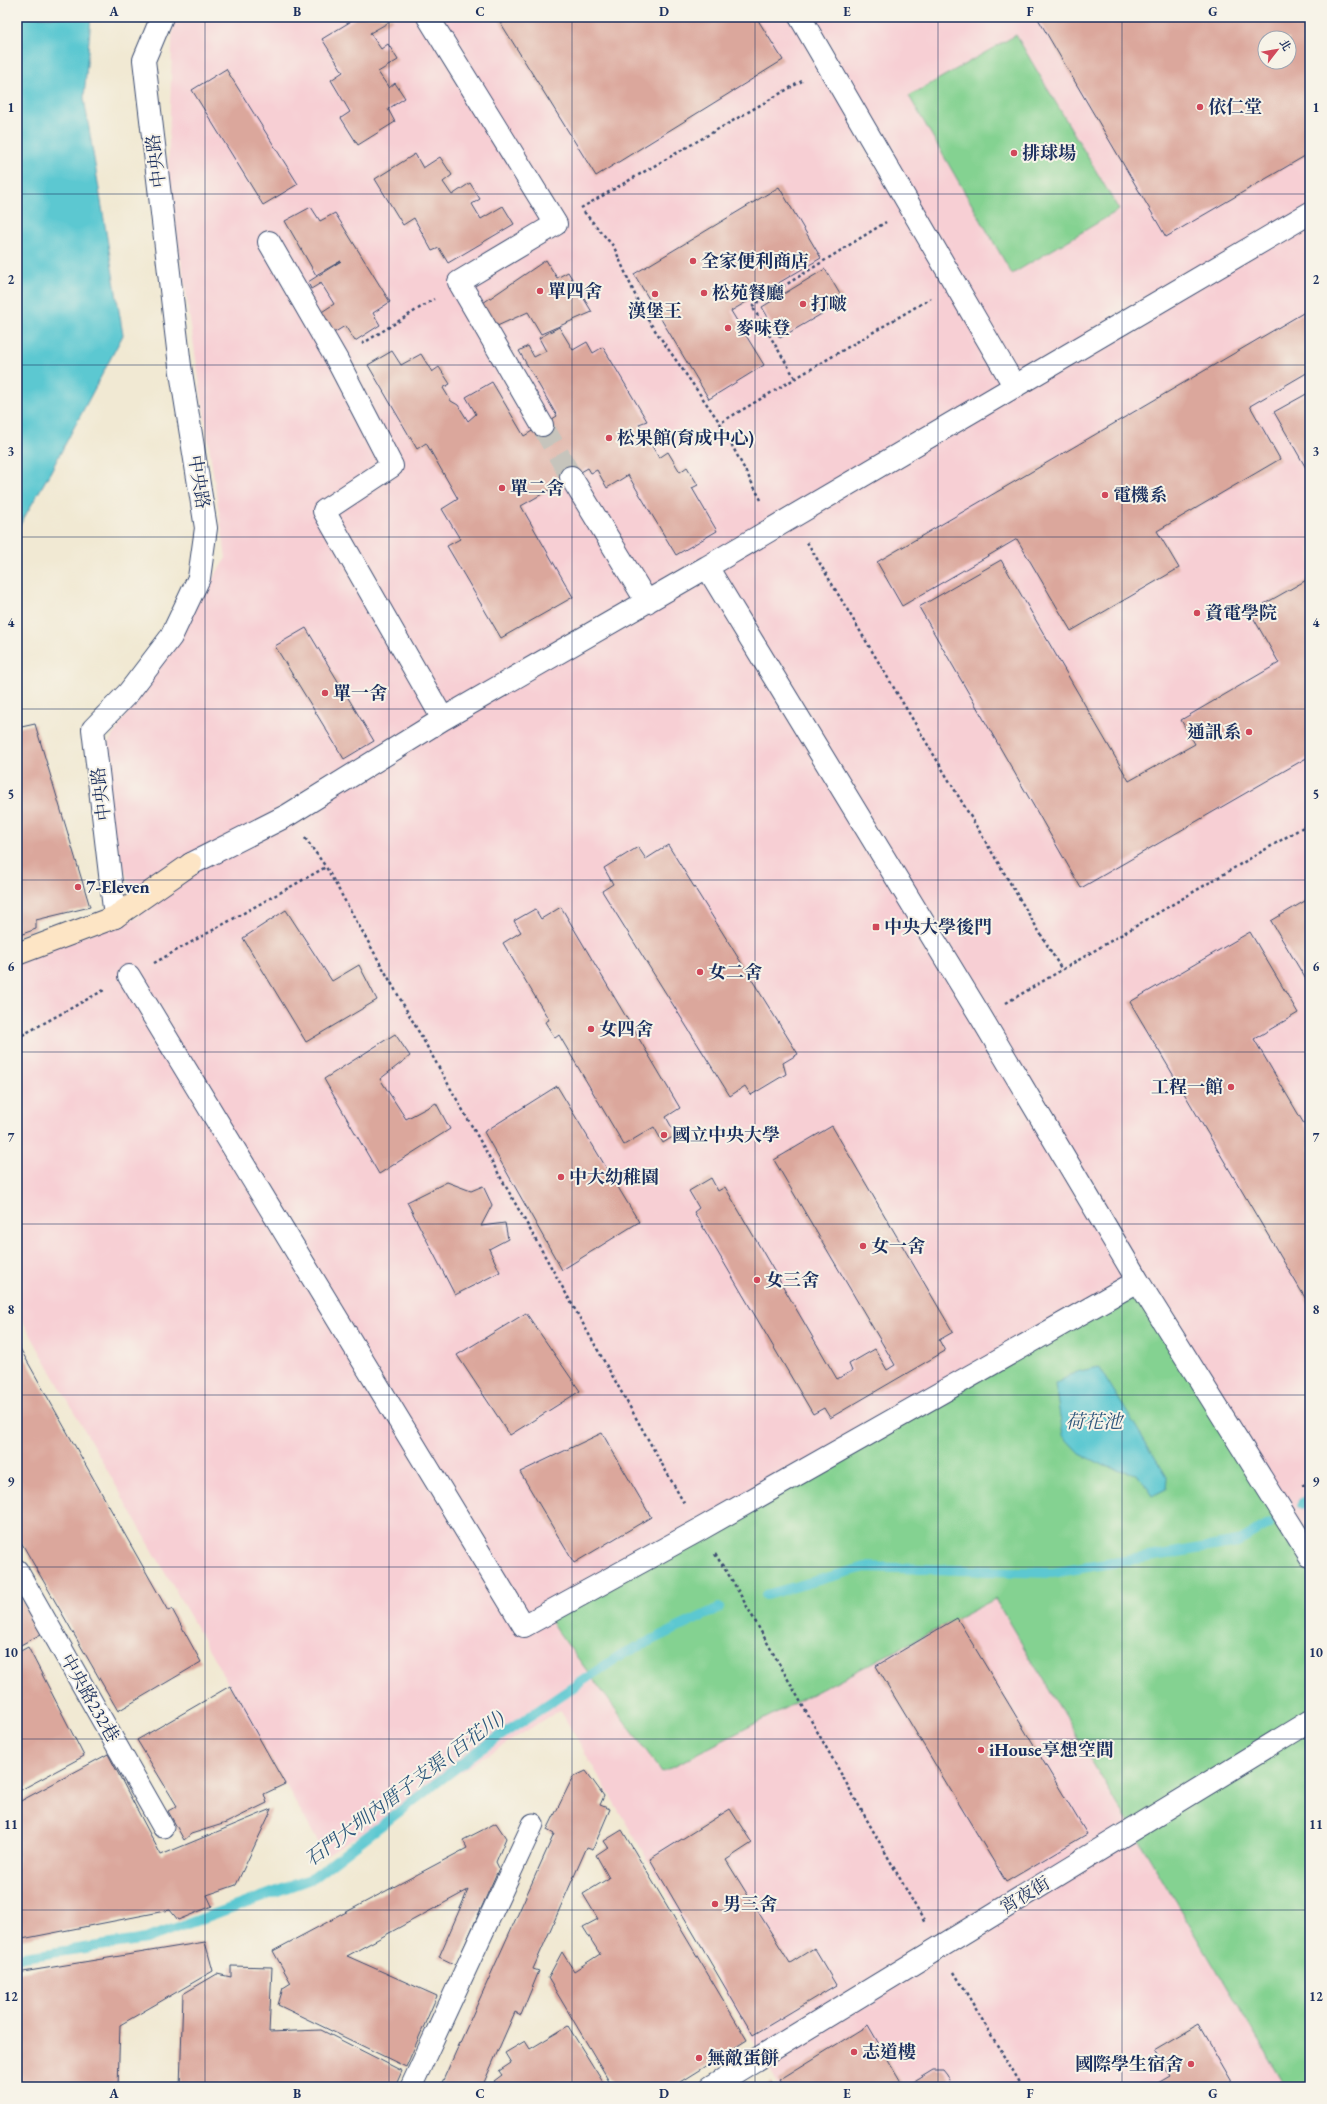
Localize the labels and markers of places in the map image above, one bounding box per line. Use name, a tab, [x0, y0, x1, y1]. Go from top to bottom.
place label: 依仁堂	[1208, 95, 1262, 118]
marker: 依仁堂	[1195, 102, 1205, 112]
place label: 排球場	[1022, 141, 1076, 164]
marker: 排球場	[1009, 148, 1019, 158]
place label: 全家便利商店	[701, 249, 809, 272]
marker: 全家便利商店	[688, 256, 698, 266]
place label: 單四舍	[548, 279, 602, 302]
place label: 松苑餐廳	[712, 281, 784, 304]
marker: 單四舍	[535, 286, 545, 296]
marker: 松苑餐廳	[699, 288, 709, 298]
marker: 漢堡王	[650, 289, 660, 299]
place label: 打啵	[811, 292, 847, 315]
place label: 漢堡王	[628, 299, 682, 322]
marker: 打啵	[798, 299, 808, 309]
place label: 麥味登	[736, 316, 790, 339]
marker: 麥味登	[723, 323, 733, 333]
place label: 松果館(育成中心)	[617, 426, 754, 449]
marker: 松果館(育成中心)	[604, 433, 614, 443]
place label: 單二舍	[510, 476, 564, 499]
marker: 單二舍	[497, 483, 507, 493]
place label: 電機系	[1113, 483, 1167, 506]
marker: 電機系	[1100, 490, 1110, 500]
place label: 資電學院	[1205, 601, 1277, 624]
marker: 資電學院	[1192, 608, 1202, 618]
place label: 單一舍	[333, 681, 387, 704]
marker: 單一舍	[320, 688, 330, 698]
place label: 通訊系	[1187, 720, 1241, 743]
marker: 通訊系	[1244, 727, 1254, 737]
place label: 7-Eleven	[86, 875, 150, 898]
marker: 7-Eleven	[73, 882, 83, 892]
place label: 中央大學後門	[884, 915, 992, 938]
marker: 中央大學後門	[871, 922, 881, 932]
place label: 女二舍	[708, 960, 762, 983]
marker: 女二舍	[695, 967, 705, 977]
place label: 女四舍	[599, 1017, 653, 1040]
marker: 女四舍	[586, 1024, 596, 1034]
place label: 工程一館	[1151, 1075, 1223, 1098]
marker: 工程一館	[1226, 1082, 1236, 1092]
place label: 國立中央大學	[672, 1123, 780, 1146]
marker: 國立中央大學	[659, 1130, 669, 1140]
place label: 中大幼稚園	[569, 1165, 659, 1188]
marker: 中大幼稚園	[556, 1172, 566, 1182]
place label: 女一舍	[871, 1234, 925, 1257]
marker: 女一舍	[858, 1241, 868, 1251]
place label: 女三舍	[765, 1268, 819, 1291]
marker: 女三舍	[752, 1275, 762, 1285]
place label: iHouse享想空間	[989, 1738, 1114, 1761]
marker: iHouse享想空間	[976, 1745, 986, 1755]
place label: 男三舍	[723, 1892, 777, 1915]
marker: 男三舍	[710, 1899, 720, 1909]
place label: 志道樓	[862, 2040, 916, 2063]
place label: 無敵蛋餅	[707, 2046, 779, 2069]
marker: 志道樓	[849, 2047, 859, 2057]
place label: 國際學生宿舍	[1075, 2052, 1183, 2075]
marker: 無敵蛋餅	[694, 2053, 704, 2063]
marker: 國際學生宿舍	[1186, 2059, 1196, 2069]

